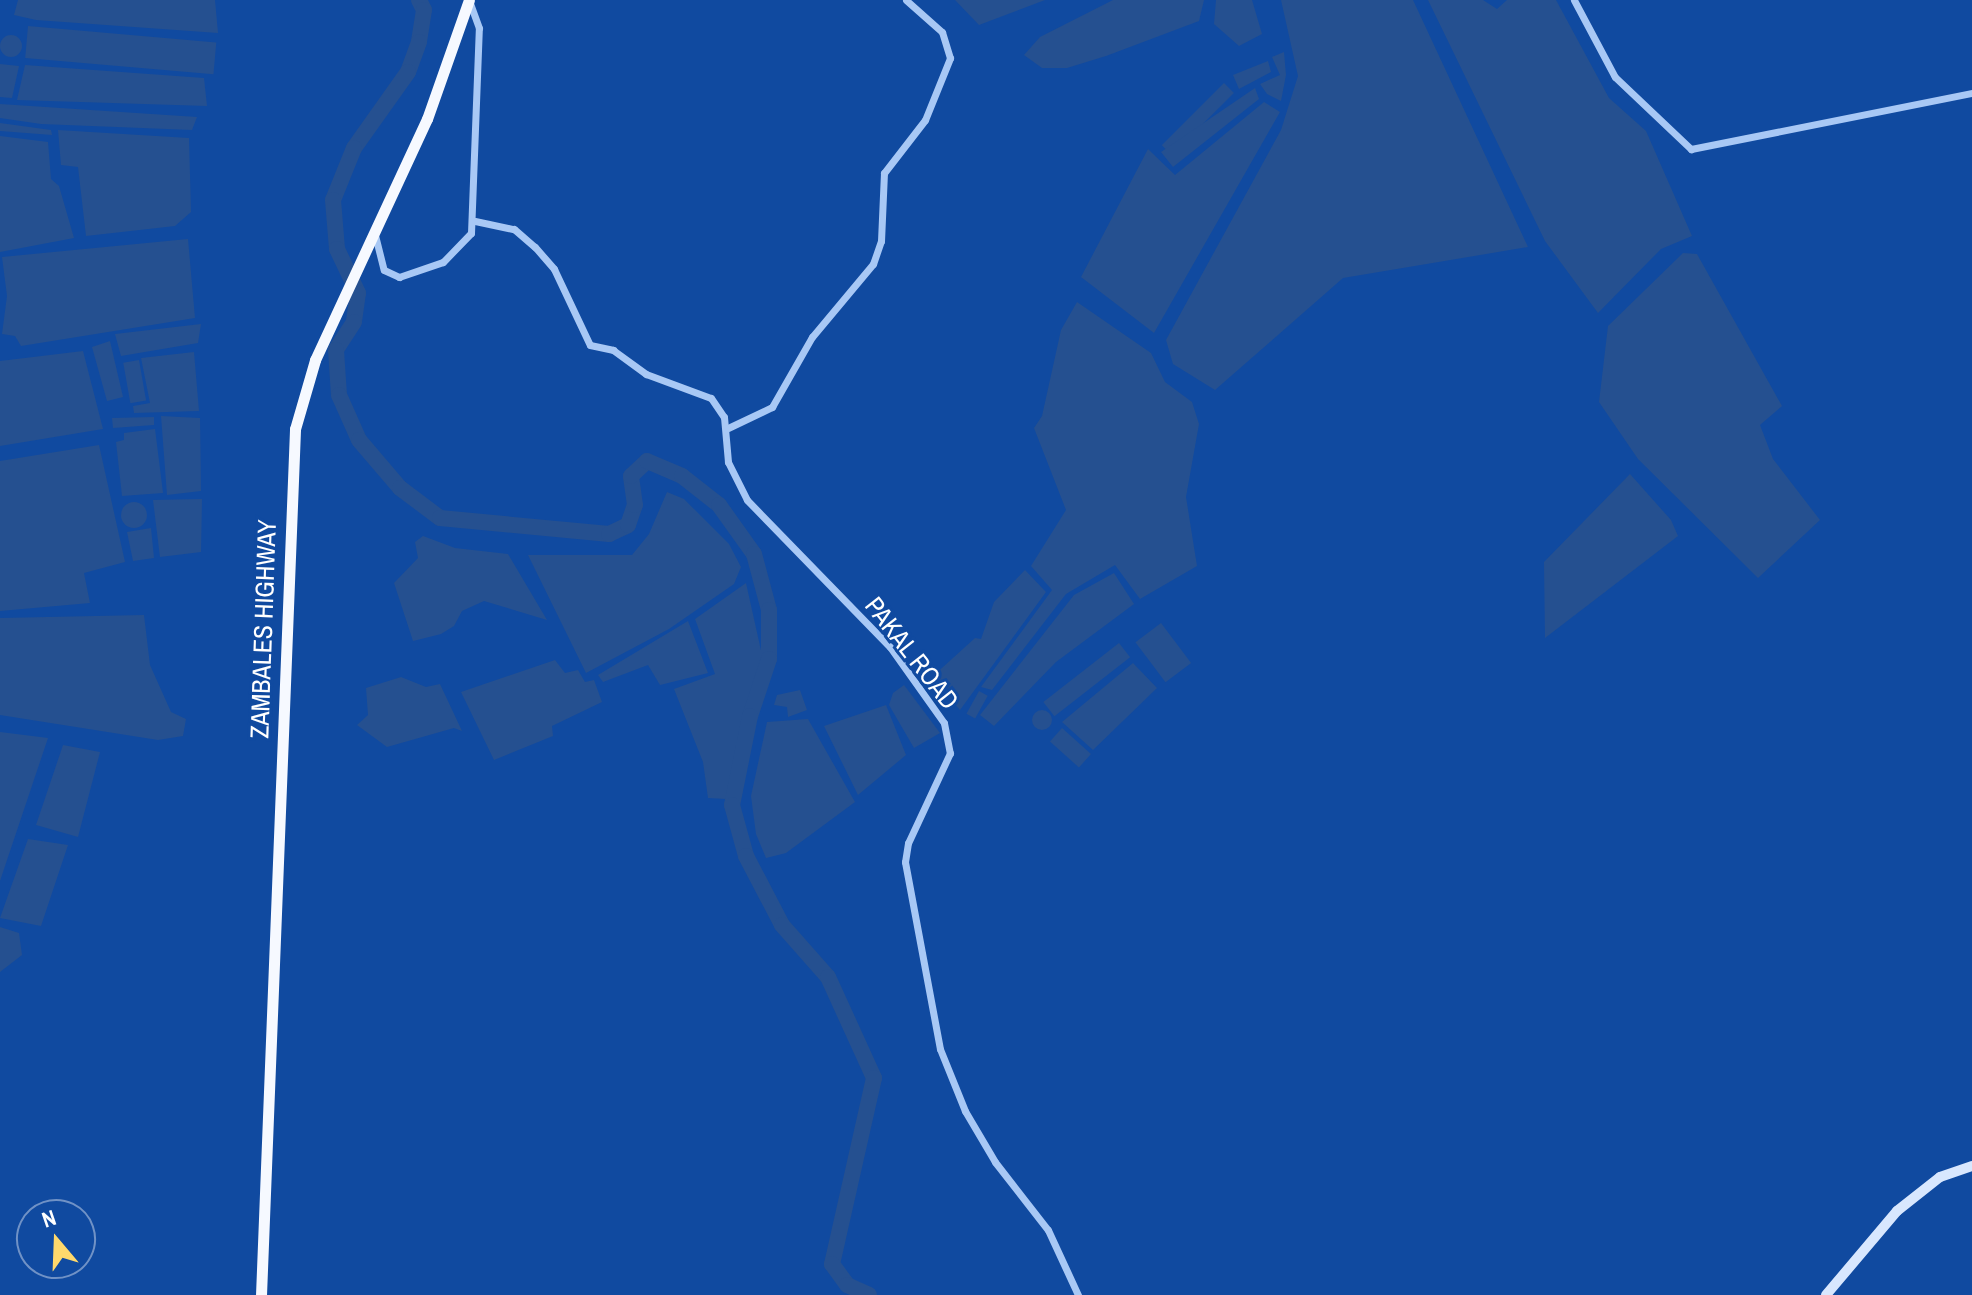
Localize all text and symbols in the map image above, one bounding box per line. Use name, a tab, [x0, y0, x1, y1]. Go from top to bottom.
street label: ZAMBALES HIGHWAY	[244, 519, 282, 739]
street label: PAKAL ROAD	[858, 590, 966, 716]
north arrow	[16, 1199, 96, 1279]
text: N	[38, 1202, 60, 1235]

